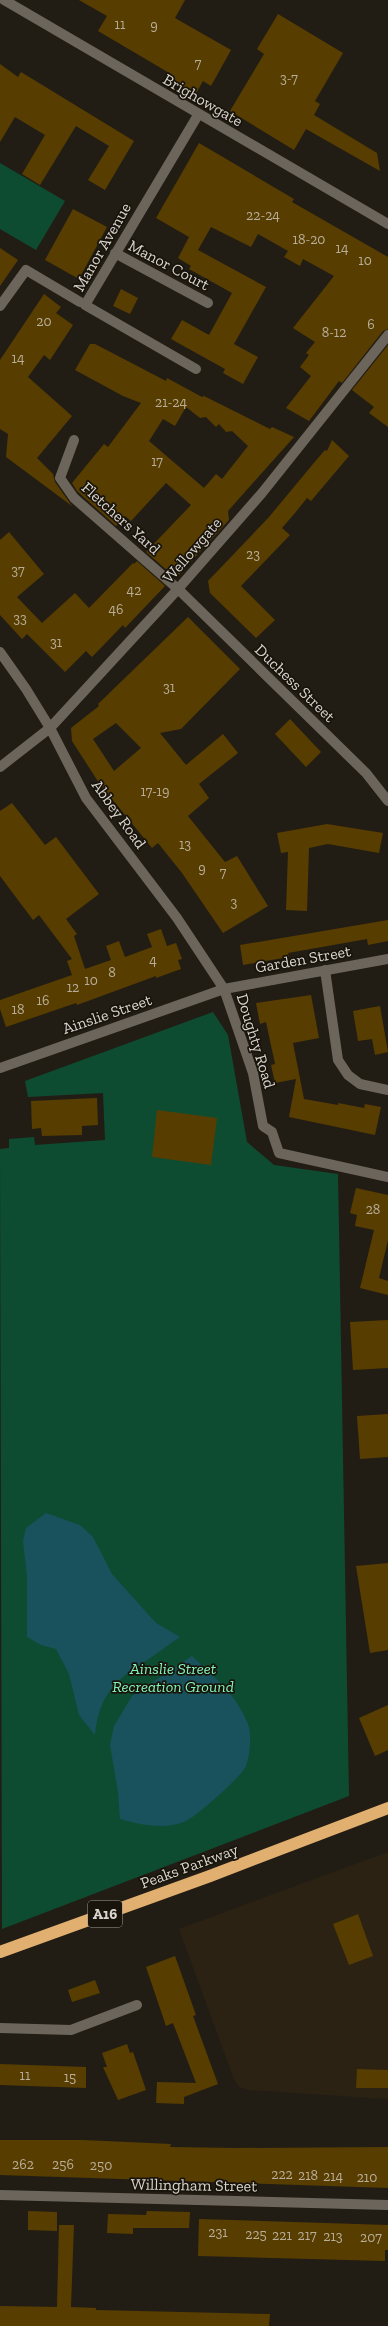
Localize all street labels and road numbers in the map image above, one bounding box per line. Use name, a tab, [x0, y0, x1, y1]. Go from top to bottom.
street label: Brighowgate	[160, 70, 246, 130]
street label: Manor Avenue	[69, 199, 135, 295]
street label: Manor Court	[125, 236, 213, 294]
street label: Fletchers Yard	[78, 478, 164, 558]
street label: Wellowgate	[158, 513, 226, 587]
street label: Duchess Street	[251, 640, 339, 726]
street label: Abbey Road	[88, 776, 150, 852]
street label: Garden Street	[254, 941, 352, 977]
street label: Ainslie Street	[60, 990, 154, 1038]
street label: Doughty Road	[233, 991, 279, 1091]
street label: Peaks Parkway	[138, 1839, 241, 1892]
road number: A16	[88, 1901, 122, 1927]
street label: Willingham Street	[131, 2174, 257, 2196]

